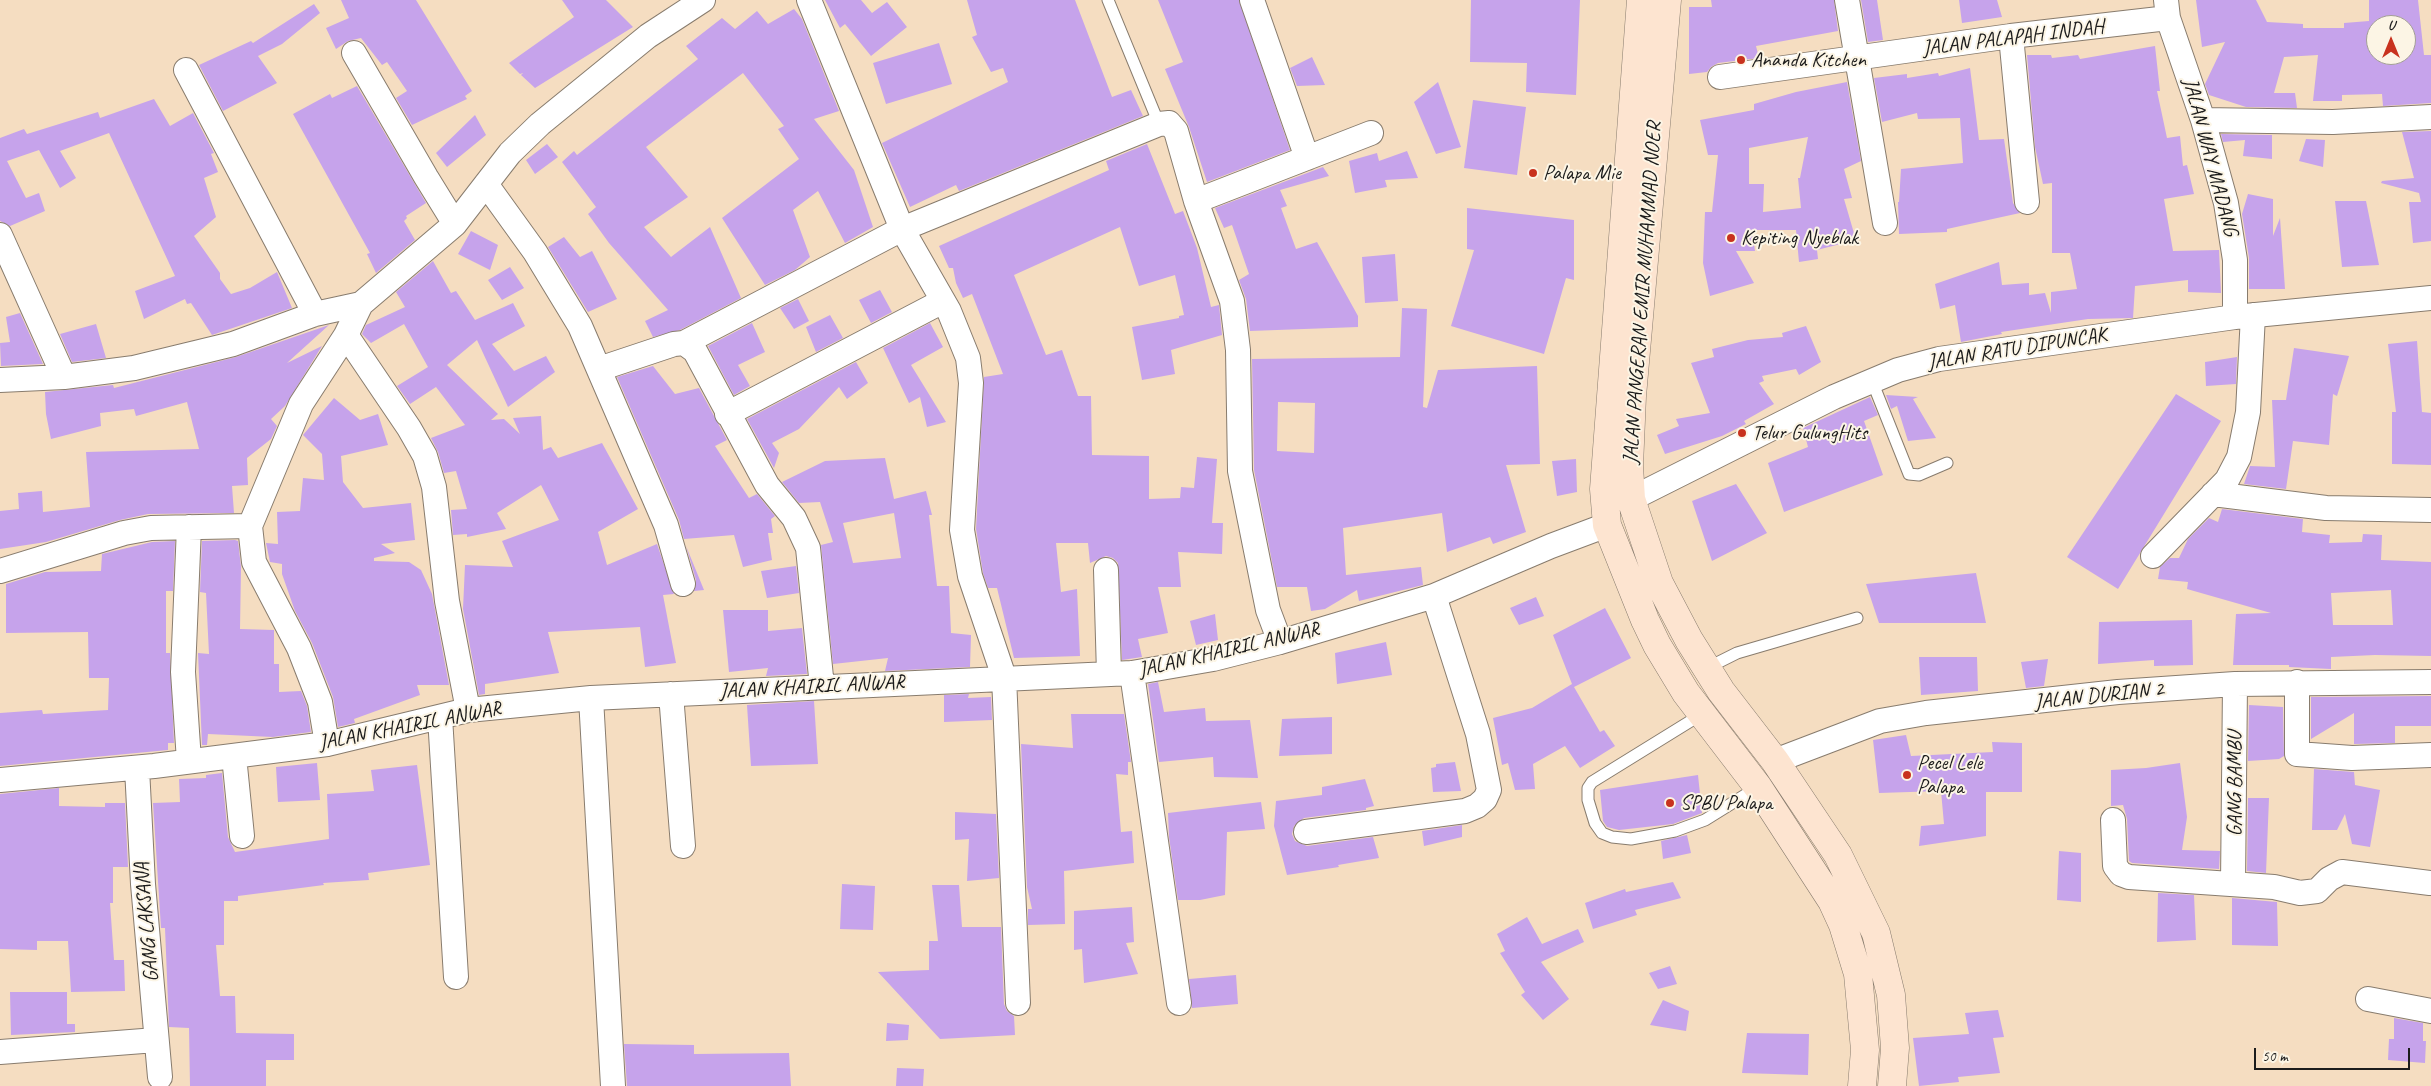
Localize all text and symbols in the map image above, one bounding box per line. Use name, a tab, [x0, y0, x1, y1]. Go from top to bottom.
street label: JALAN PALAPAH INDAH	[1921, 14, 2105, 62]
north arrow	[2366, 15, 2416, 65]
text: U	[2388, 17, 2394, 34]
place label: Ananda Kitchen	[1751, 47, 1866, 73]
marker: Ananda Kitchen	[1735, 54, 1747, 66]
street label: JALAN WAY MADANG	[2177, 75, 2243, 239]
street label: JALAN PANGERAN EMIR MUHAMMAD NOER	[1618, 121, 1668, 465]
place label: Palapa Mie	[1543, 160, 1621, 186]
marker: Palapa Mie	[1527, 167, 1539, 179]
place label: Kepiting Nyeblak	[1741, 225, 1858, 251]
marker: Kepiting Nyeblak	[1725, 232, 1737, 244]
street label: JALAN RATU DIPUNCAK	[1926, 322, 2108, 376]
place label: Telur GulungHits	[1752, 420, 1867, 446]
marker: Telur GulungHits	[1736, 427, 1748, 439]
street label: JALAN KHAIRIL ANWAR	[1136, 617, 1322, 683]
street label: JALAN KHAIRIL ANWAR	[719, 670, 905, 704]
street label: JALAN DURIAN 2	[2033, 677, 2165, 715]
street label: JALAN KHAIRIL ANWAR	[317, 696, 503, 756]
street label: GANG BAMBU	[2222, 731, 2248, 837]
place label: Pecel Lele Palapa	[1917, 750, 1982, 800]
marker: Pecel Lele Palapa	[1901, 769, 1913, 781]
place label: SPBU Palapa	[1680, 790, 1772, 816]
marker: SPBU Palapa	[1664, 797, 1676, 809]
street label: GANG LAKSANA	[129, 861, 165, 983]
scale bar	[2256, 1038, 2412, 1070]
text: 50 m	[2262, 1047, 2288, 1066]

